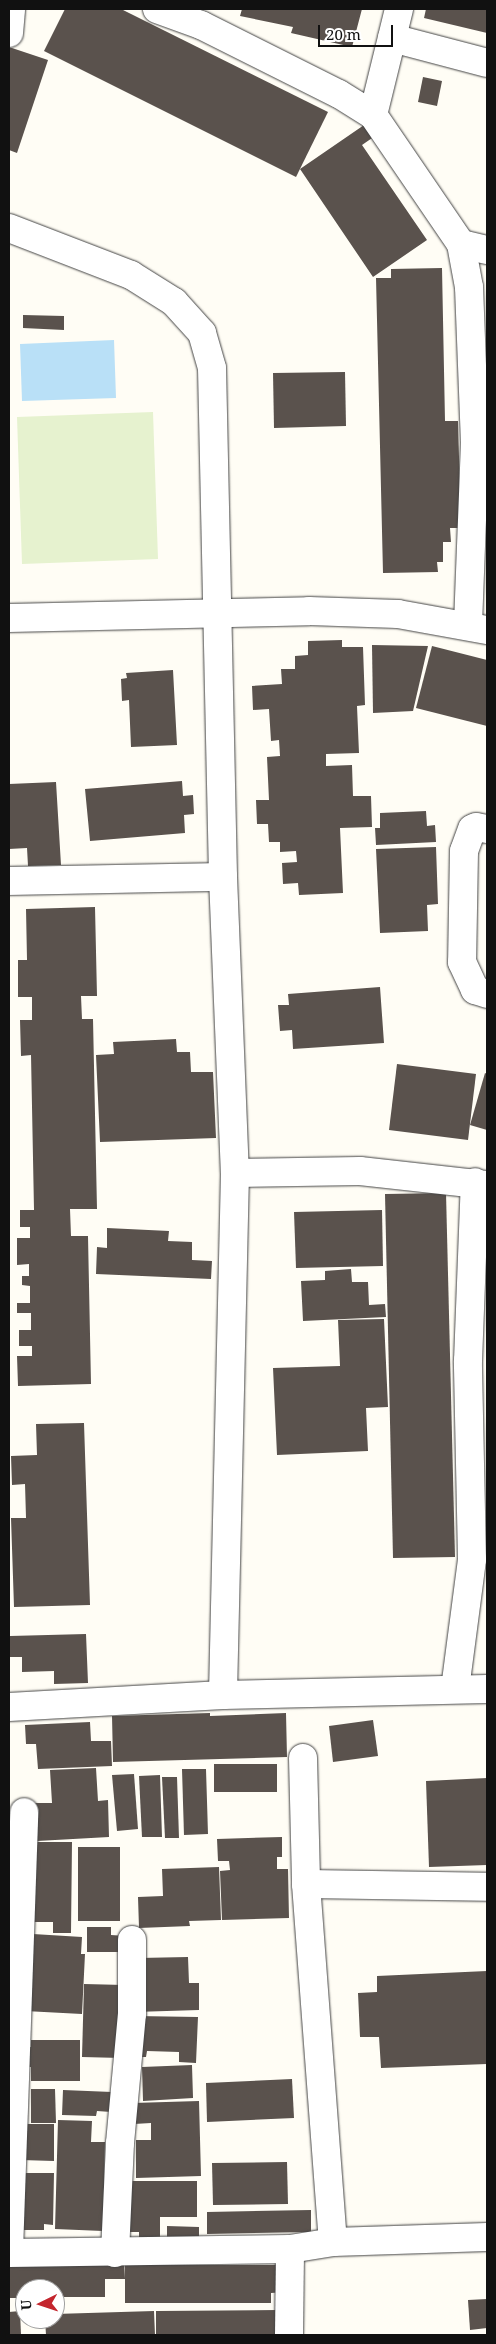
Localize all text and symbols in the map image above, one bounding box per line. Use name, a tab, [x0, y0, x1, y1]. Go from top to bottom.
scale bar	[321, 15, 396, 47]
text: 20 m	[326, 24, 361, 44]
north arrow	[15, 2279, 65, 2329]
text: U	[16, 2299, 35, 2311]

